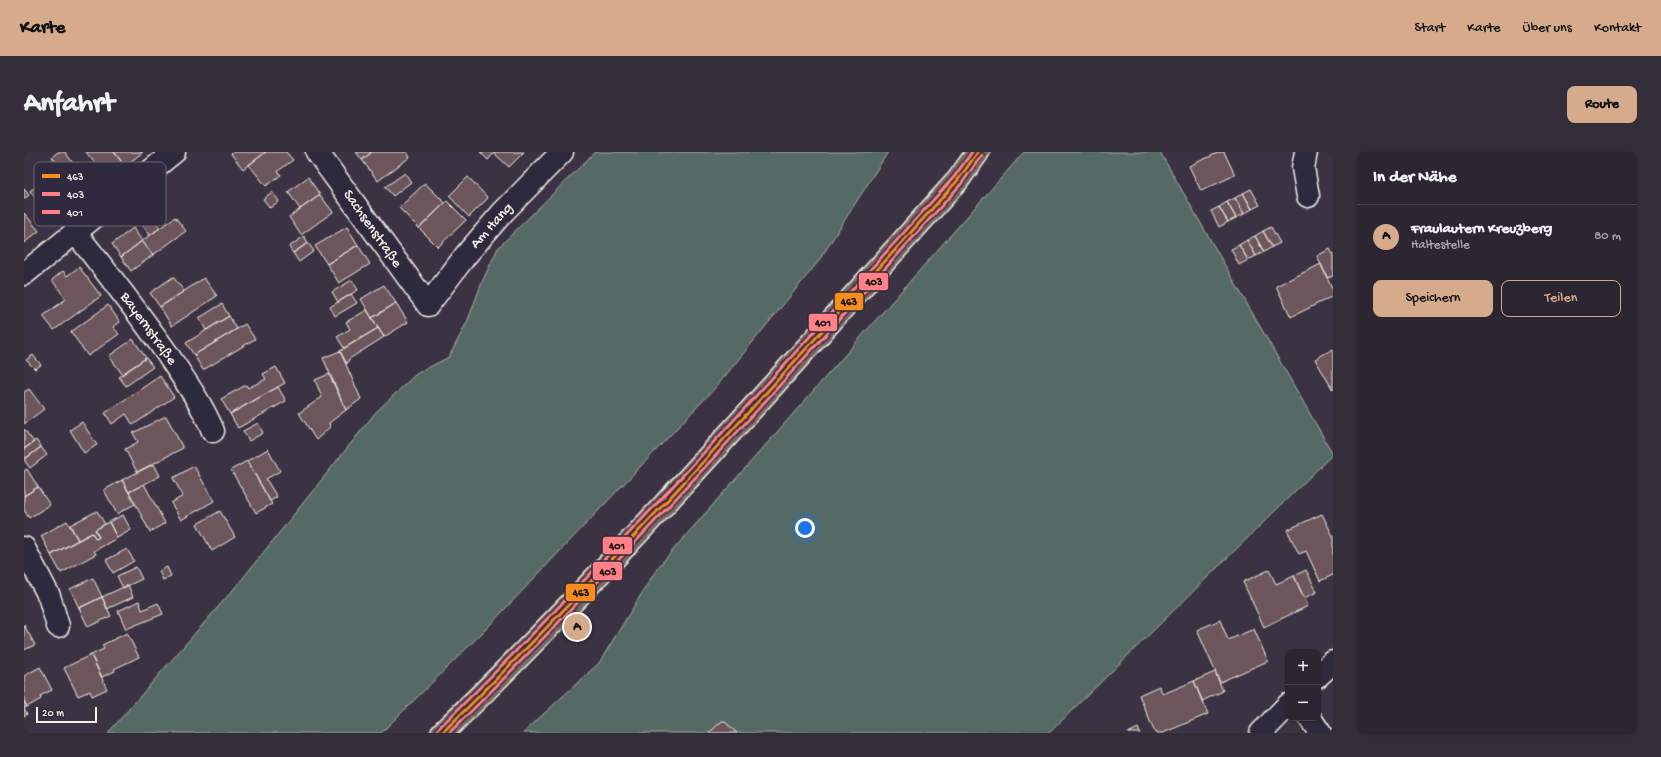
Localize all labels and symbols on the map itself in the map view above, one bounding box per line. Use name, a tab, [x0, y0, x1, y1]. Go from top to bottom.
legend	[34, 162, 166, 226]
text: 463	[67, 172, 84, 184]
street label: Sachsenstraße	[339, 187, 406, 272]
text: 403	[67, 190, 84, 202]
street label: Am Hang	[467, 199, 517, 253]
text: 401	[67, 208, 83, 220]
line badge: 403	[858, 272, 889, 291]
text: 403	[864, 277, 883, 289]
street label: Bayernstraße	[115, 288, 181, 369]
line badge: 463	[834, 292, 864, 311]
text: 463	[840, 297, 858, 309]
line badge: 401	[808, 313, 838, 332]
text: 401	[814, 318, 831, 330]
your location	[795, 518, 815, 538]
line badge: 401	[602, 536, 633, 555]
text: 401	[608, 541, 625, 553]
line badge: 403	[592, 561, 623, 581]
text: 403	[598, 567, 617, 579]
line badge: 463	[565, 583, 596, 602]
text: 463	[572, 588, 590, 600]
pin: A	[564, 612, 590, 642]
scale bar	[36, 705, 97, 724]

